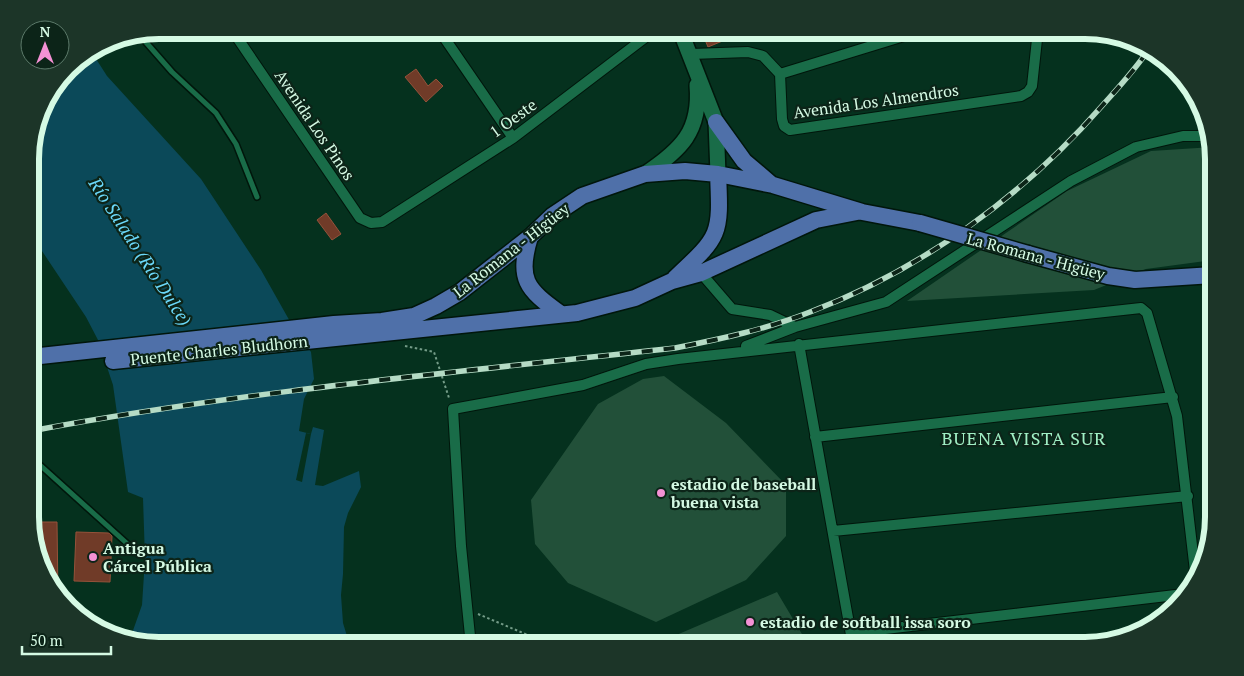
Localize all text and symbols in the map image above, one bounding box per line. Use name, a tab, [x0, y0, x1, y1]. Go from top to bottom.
north arrow	[20, 20, 70, 70]
text: N	[40, 22, 51, 41]
street label: Avenida Los Pinos	[270, 65, 360, 185]
street label: Avenida Los Almendros	[792, 78, 960, 124]
street label: 1 Oeste	[485, 93, 541, 143]
water label: Río Salado (Río Dulce)	[83, 172, 198, 330]
street label: La Romana - Higüey	[448, 197, 575, 302]
street label: La Romana - Higüey	[964, 227, 1108, 285]
street label: Puente Charles Bludhorn	[129, 330, 309, 370]
district label: BUENA VISTA SUR	[941, 426, 1107, 450]
place label: estadio de baseball buena vista	[670, 473, 816, 513]
marker: estadio de baseball buena vista	[655, 487, 667, 499]
place label: Antigua Cárcel Pública	[103, 537, 212, 577]
marker: Antigua Cárcel Pública	[87, 551, 99, 563]
place label: estadio de softball issa soro	[760, 611, 971, 633]
marker: estadio de softball issa soro	[744, 616, 756, 628]
scale bar	[22, 624, 111, 656]
text: 50 m	[30, 630, 63, 650]

